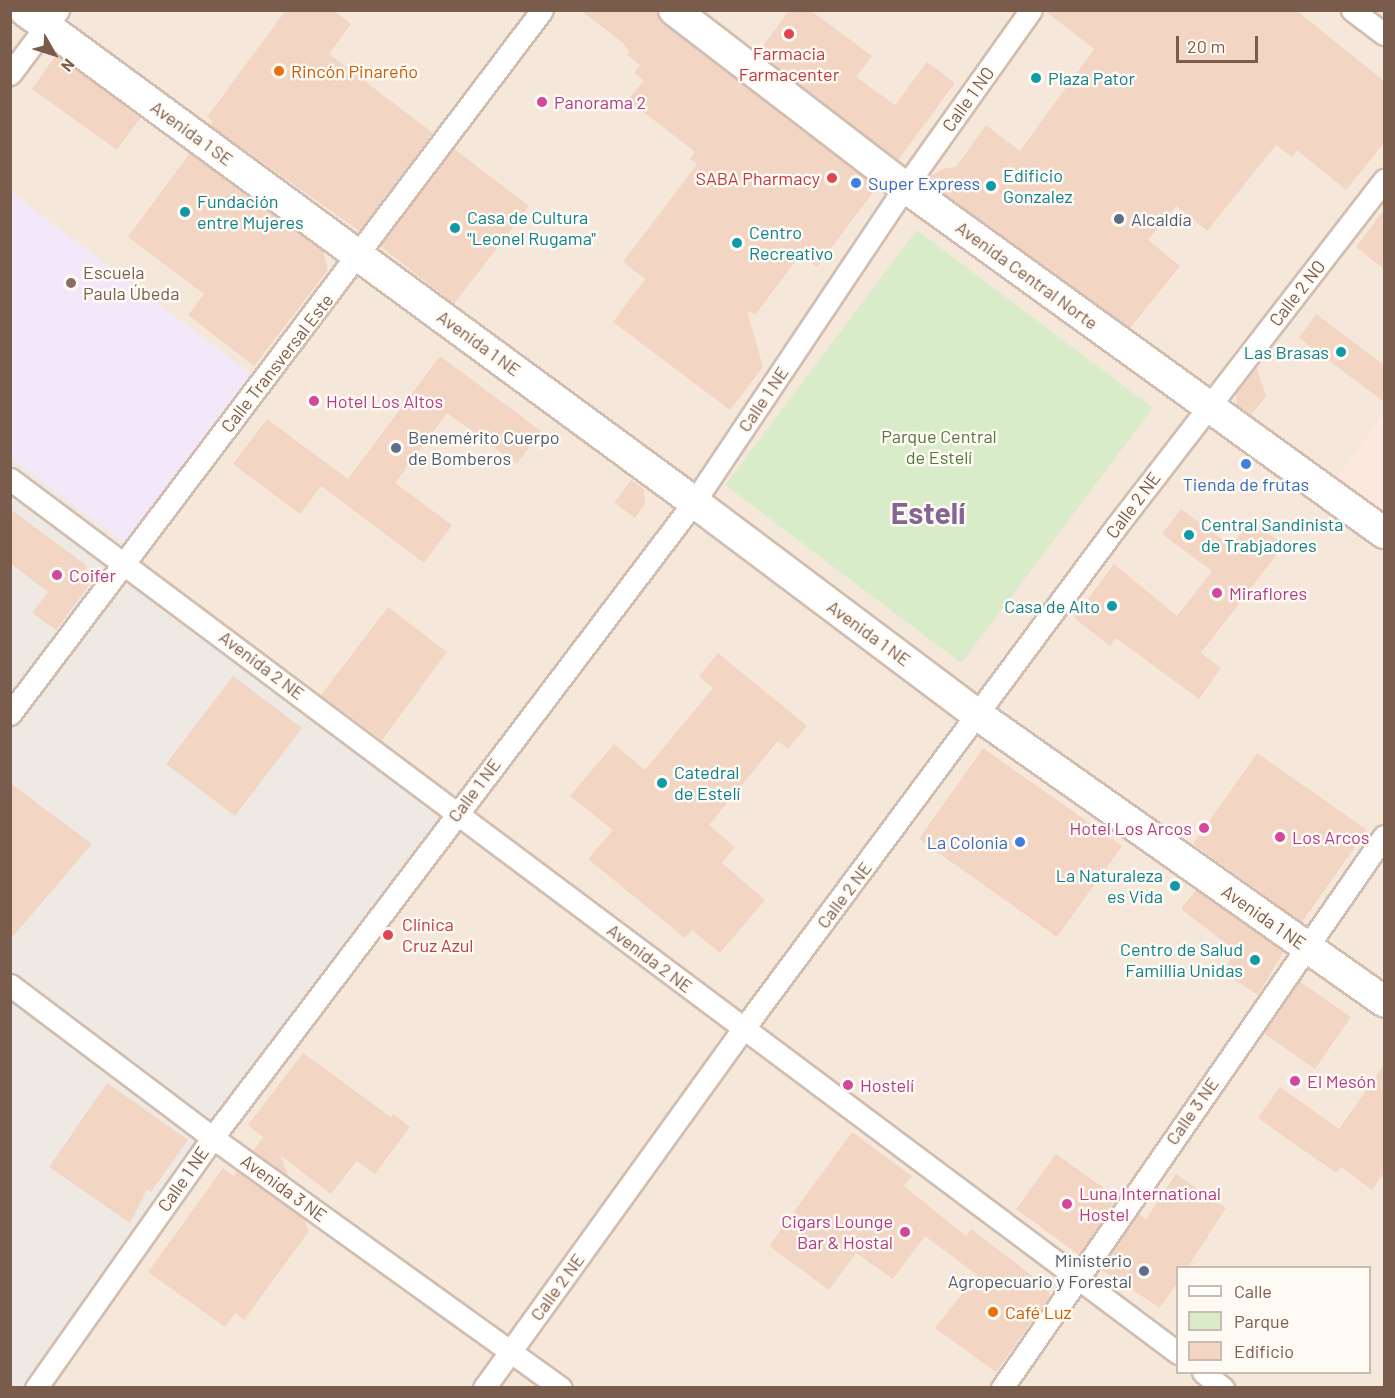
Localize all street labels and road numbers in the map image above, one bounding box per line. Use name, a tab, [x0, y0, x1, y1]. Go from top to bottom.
street label: Calle 1 NO	[937, 62, 999, 136]
street label: Avenida 1 SE	[147, 96, 237, 170]
street label: Avenida Central Norte	[952, 216, 1102, 334]
street label: Calle 2 NO	[1264, 256, 1330, 330]
street label: Calle Transversal Este	[216, 290, 338, 436]
street label: Avenida 1 NE	[433, 305, 525, 381]
street label: Calle 1 NE	[733, 362, 793, 436]
street label: Calle 2 NE	[1101, 468, 1165, 542]
street label: Avenida 1 NE	[823, 595, 915, 671]
street label: Avenida 2 NE	[215, 626, 309, 704]
street label: Calle 1 NE	[443, 754, 505, 826]
street label: Calle 2 NE	[812, 858, 876, 932]
street label: Avenida 1 NE	[1218, 880, 1310, 954]
street label: Avenida 2 NE	[603, 919, 697, 997]
street label: Calle 3 NE	[1161, 1073, 1223, 1149]
street label: Calle 1 NE	[153, 1142, 213, 1216]
street label: Avenida 3 NE	[237, 1150, 331, 1226]
street label: Calle 2 NE	[525, 1249, 589, 1325]

